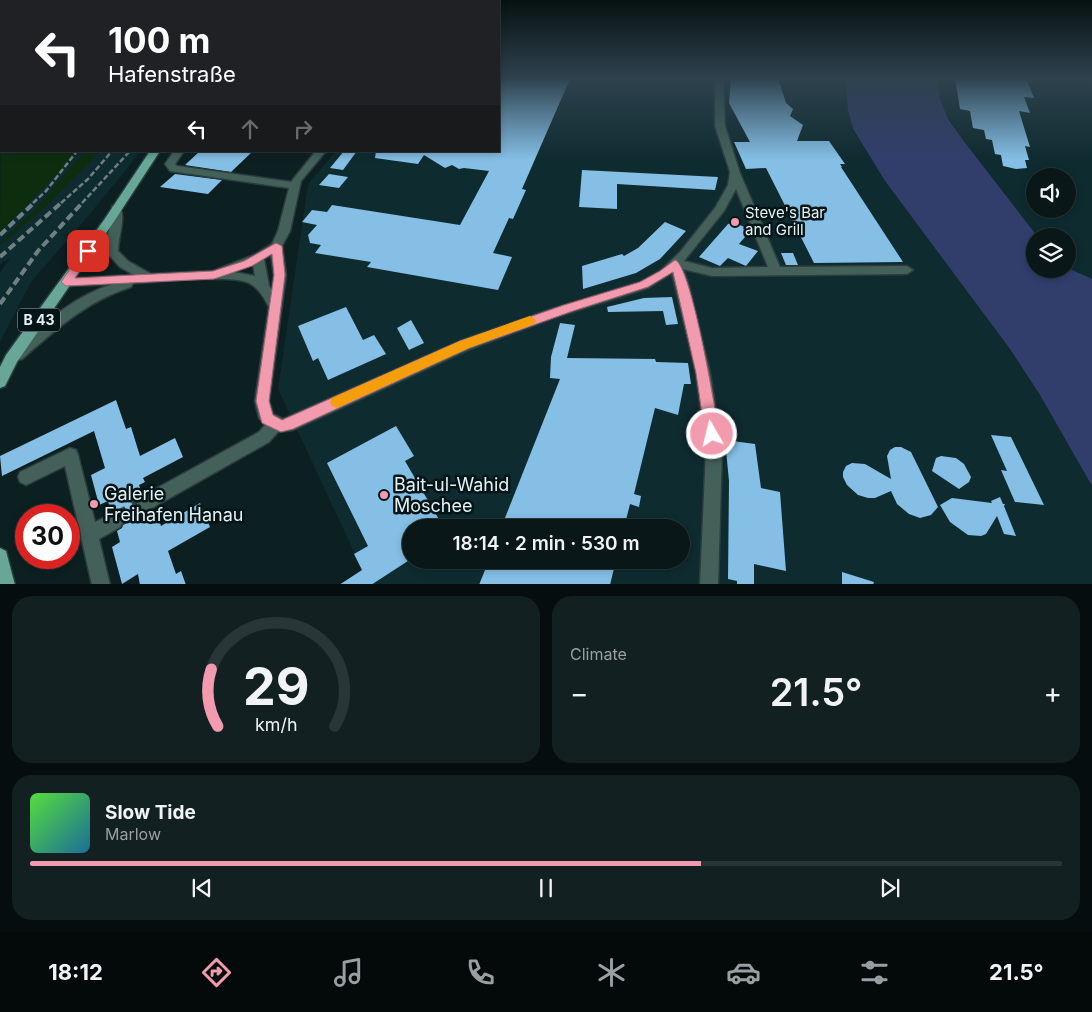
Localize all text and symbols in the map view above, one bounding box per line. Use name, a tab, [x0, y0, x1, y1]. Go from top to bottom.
text: 100 m	[108, 19, 211, 61]
icon: left	[25, 20, 90, 85]
text: Hafenstraße	[108, 61, 236, 87]
icon: left	[183, 115, 211, 143]
icon: ahead	[236, 115, 264, 143]
icon: right	[289, 115, 317, 143]
map controls	[1026, 168, 1076, 278]
button: sound	[1026, 168, 1076, 218]
place label: Steve's Bar and Grill	[745, 203, 825, 239]
marker: Steve's Bar and Grill	[729, 216, 741, 228]
button: layers	[1026, 228, 1076, 278]
pin	[67, 230, 109, 272]
icon: arrive	[74, 237, 102, 265]
road number: B 43	[18, 308, 60, 332]
position arrow	[685, 407, 737, 459]
place label: Bait-ul-Wahid Moschee	[394, 474, 509, 516]
place label: Galerie Freihafen Hanau	[104, 483, 243, 525]
marker: Bait-ul-Wahid Moschee	[378, 489, 390, 501]
marker: Galerie Freihafen Hanau	[88, 498, 100, 510]
speed limit sign: 30	[15, 504, 80, 569]
text: 18:14 · 2 min · 530 m	[452, 532, 640, 555]
text: Climate	[570, 644, 627, 664]
text: 29	[243, 655, 309, 718]
text: 21.5°	[770, 669, 862, 715]
text: −	[570, 676, 589, 710]
text: +	[1043, 676, 1062, 710]
text: km/h	[255, 714, 297, 735]
text: Slow Tide	[105, 801, 196, 824]
text: Marlow	[105, 824, 161, 844]
icon: previous	[188, 874, 216, 902]
icon: pause	[532, 874, 560, 902]
icon: next	[876, 874, 904, 902]
icon: directions	[199, 955, 234, 990]
icon: music	[331, 955, 366, 990]
icon: phone	[463, 955, 498, 990]
icon: climate	[594, 955, 629, 990]
icon: car	[726, 955, 761, 990]
icon: filters	[857, 955, 892, 990]
text: 18:12	[48, 959, 103, 985]
text: 21.5°	[989, 959, 1044, 985]

